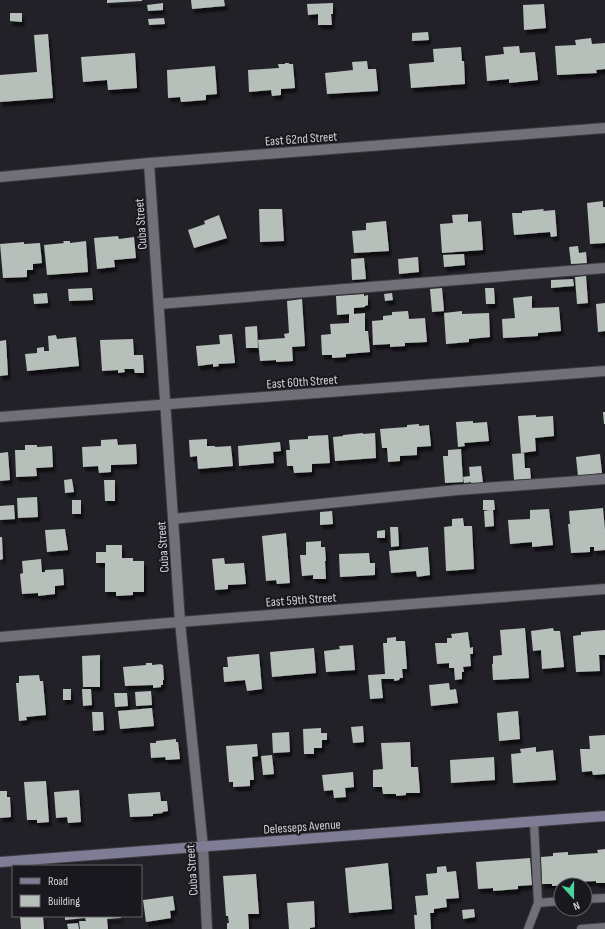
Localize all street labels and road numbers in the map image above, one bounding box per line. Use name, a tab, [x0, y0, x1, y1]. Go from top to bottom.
street label: East 62nd Street	[264, 128, 338, 150]
street label: Cuba Street	[131, 198, 151, 250]
street label: East 60th Street	[266, 372, 338, 392]
street label: Cuba Street	[153, 521, 173, 573]
street label: East 59th Street	[265, 590, 337, 610]
street label: Delesseps Avenue	[263, 816, 341, 838]
street label: Cuba Street	[182, 844, 202, 896]

